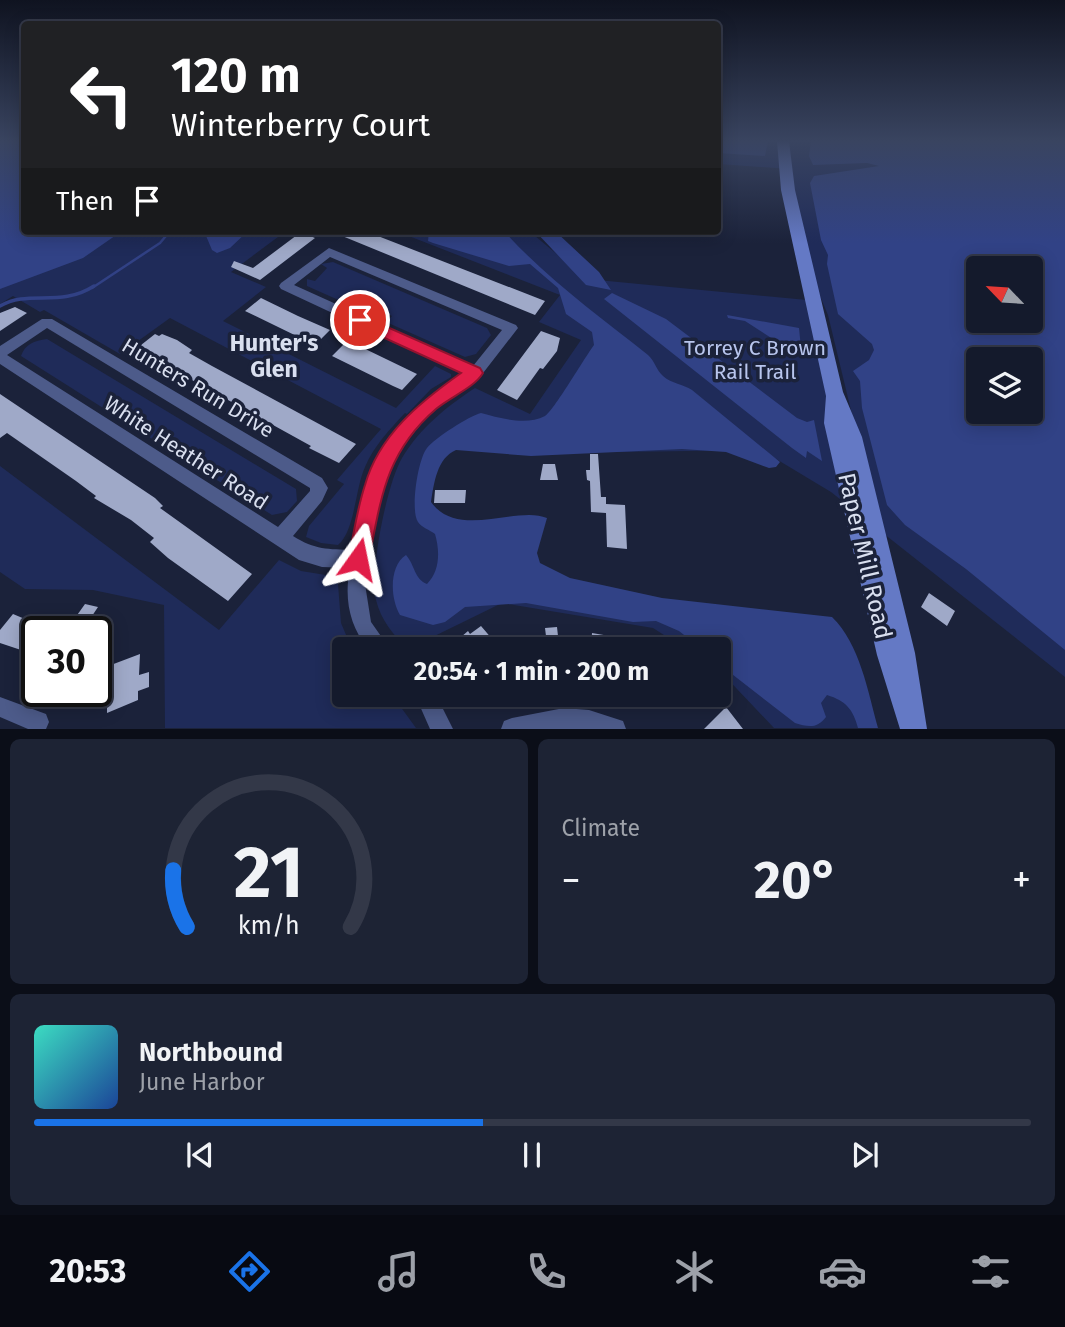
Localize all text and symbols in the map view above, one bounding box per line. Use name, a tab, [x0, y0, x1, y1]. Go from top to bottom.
text: 120 m	[171, 46, 301, 105]
icon: left	[56, 49, 147, 140]
text: Winterberry Court	[171, 106, 430, 144]
icon: arrive	[128, 182, 166, 220]
text: Then	[56, 186, 114, 217]
north arrow	[966, 256, 1043, 332]
map controls	[966, 256, 1043, 424]
pin	[330, 290, 390, 350]
icon: arrive	[341, 301, 379, 339]
district label: Hunter's Glen	[230, 329, 318, 383]
street label: Hunters Run Drive	[117, 332, 279, 444]
park label: Torrey C Brown Rail Trail	[684, 335, 826, 385]
button: layers	[966, 347, 1043, 424]
street label: White Heather Road	[99, 390, 273, 516]
street label: Paper Mill Road	[832, 470, 898, 642]
position arrow	[321, 522, 395, 596]
speed limit sign: 30	[21, 616, 112, 707]
text: 20:54 · 1 min · 200 m	[414, 656, 649, 687]
text: Climate	[562, 814, 640, 842]
text: 21	[234, 830, 304, 917]
text: 20°	[754, 849, 838, 912]
text: −	[562, 857, 581, 903]
text: +	[1012, 857, 1031, 903]
text: km/h	[238, 911, 300, 941]
text: Northbound	[139, 1037, 283, 1068]
text: June Harbor	[139, 1068, 265, 1096]
icon: previous	[181, 1136, 219, 1174]
icon: pause	[513, 1136, 551, 1174]
icon: next	[846, 1136, 884, 1174]
icon: directions	[225, 1247, 274, 1296]
icon: music	[374, 1247, 423, 1296]
icon: phone	[522, 1247, 571, 1296]
icon: climate	[670, 1247, 719, 1296]
icon: car	[818, 1247, 867, 1296]
icon: filters	[966, 1247, 1015, 1296]
text: 20:53	[50, 1252, 126, 1290]

